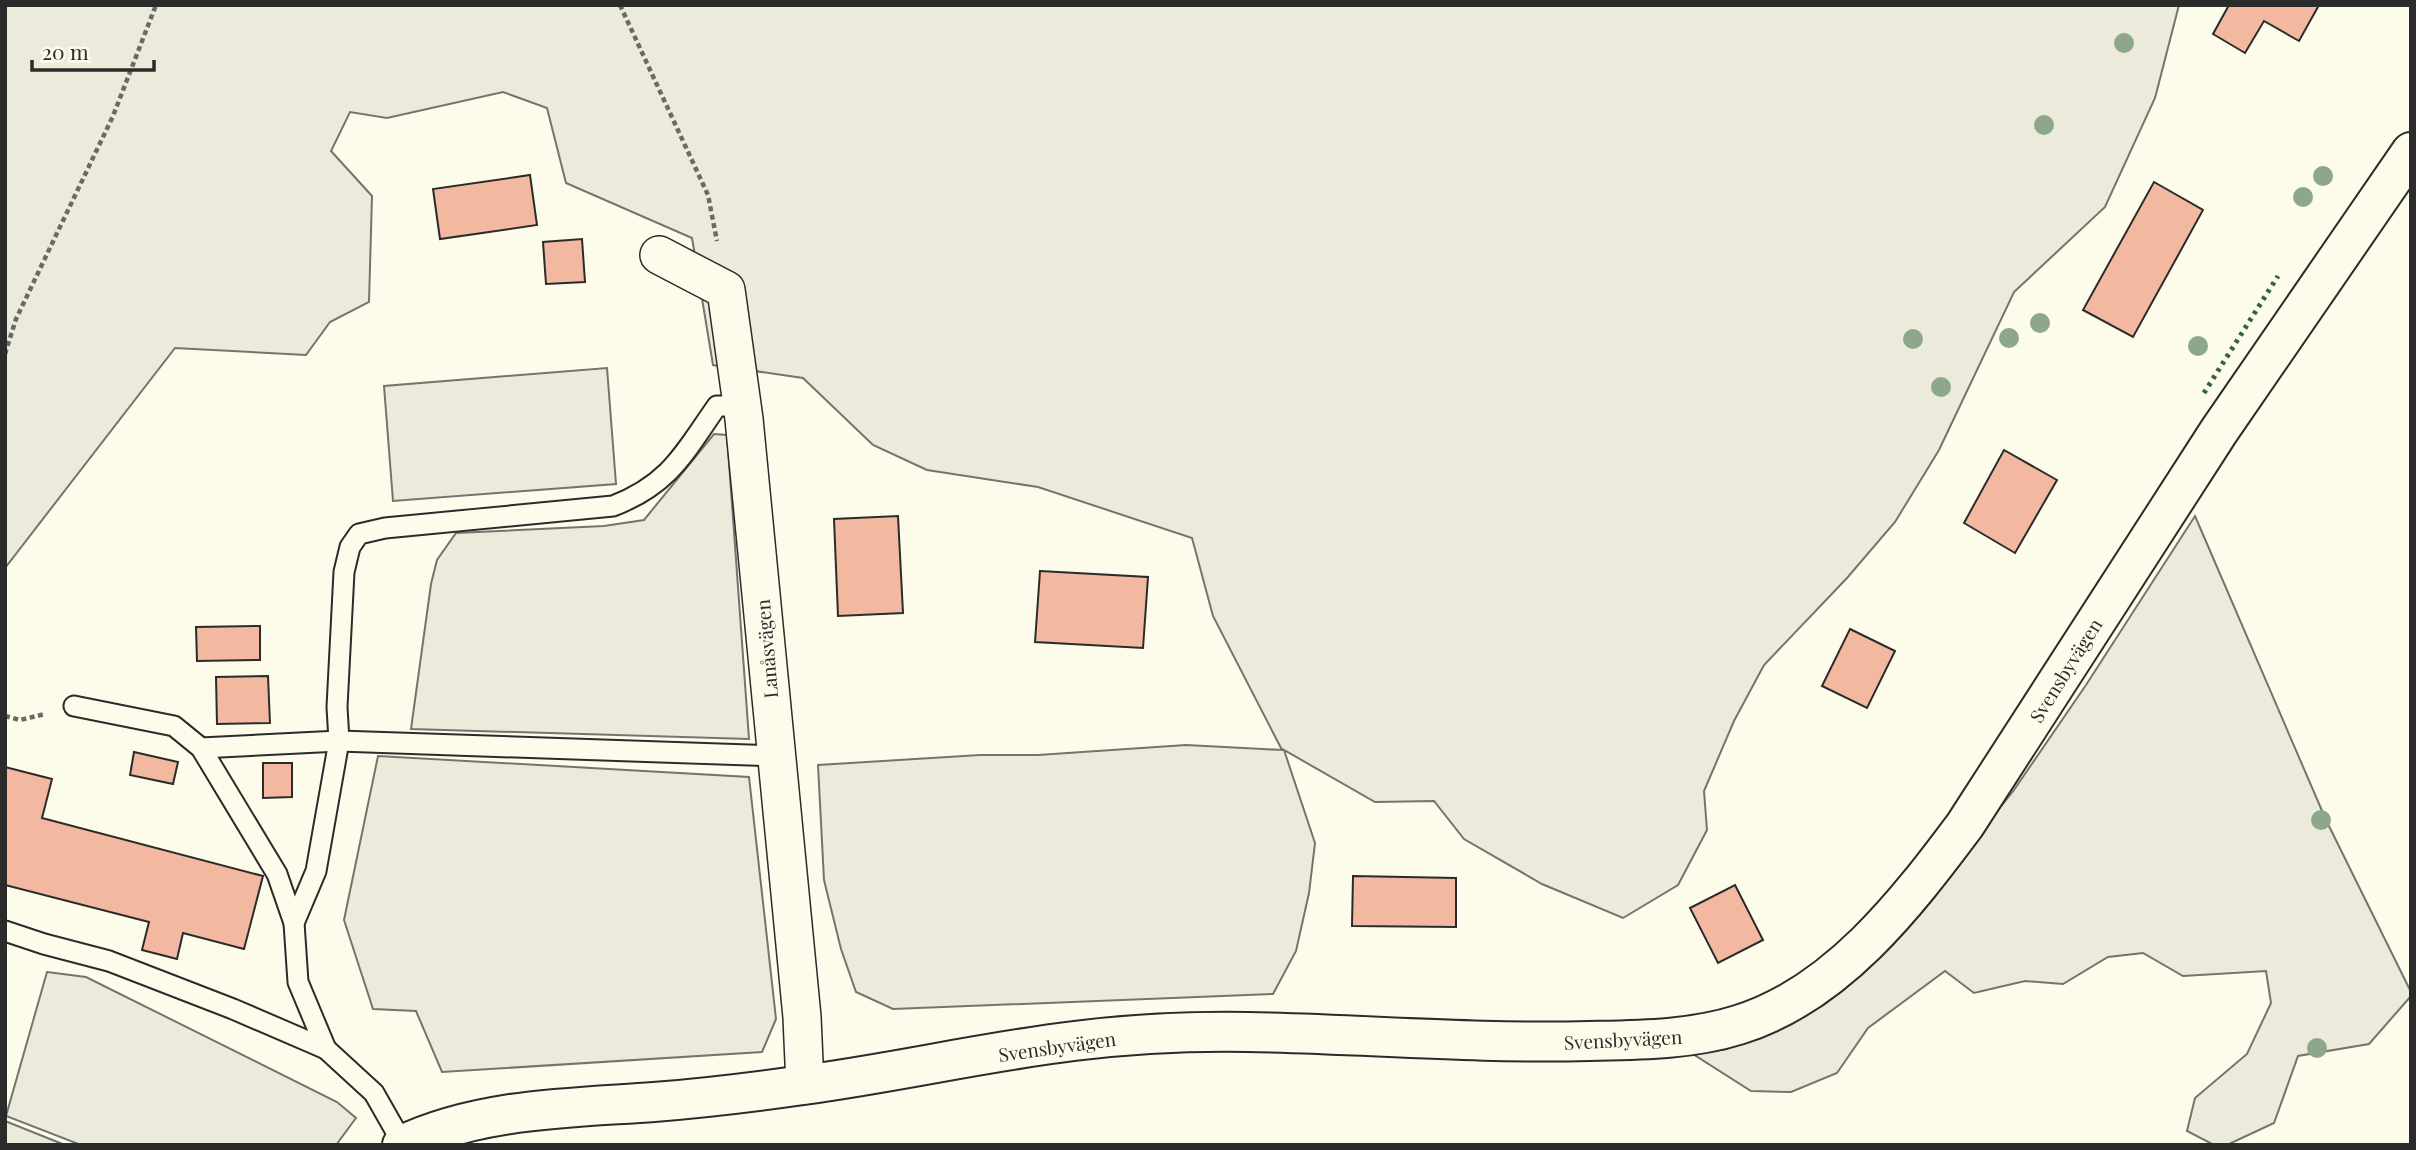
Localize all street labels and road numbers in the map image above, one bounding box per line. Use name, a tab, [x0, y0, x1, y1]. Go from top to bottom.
street label: Lanåsvägen	[749, 598, 783, 700]
street label: Svensbyvägen	[2023, 612, 2108, 727]
street label: Svensbyvägen	[1563, 1023, 1683, 1055]
street label: Svensbyvägen	[997, 1025, 1118, 1067]

